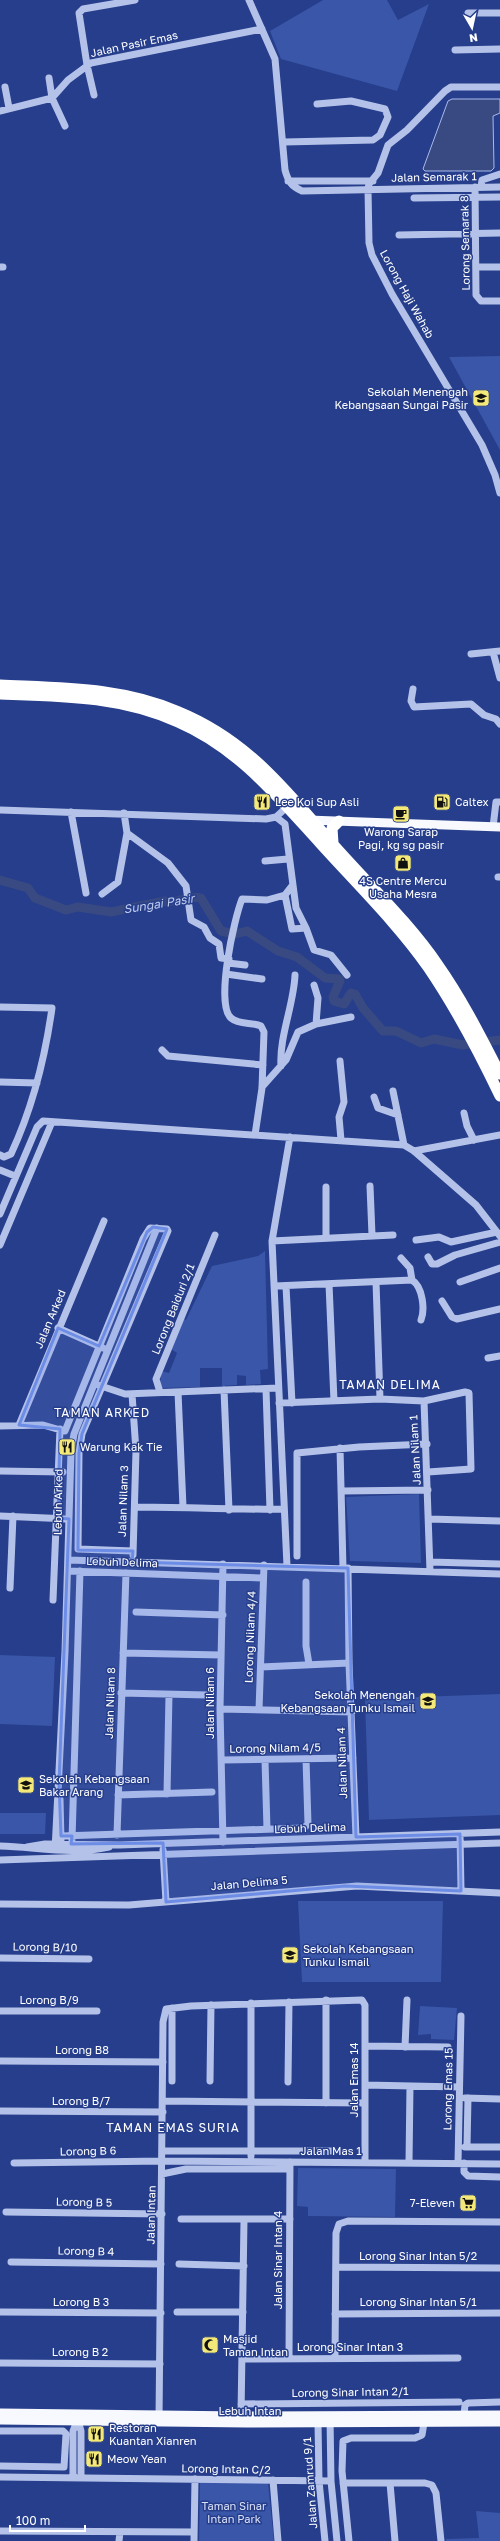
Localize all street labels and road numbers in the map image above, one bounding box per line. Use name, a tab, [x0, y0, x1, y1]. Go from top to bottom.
street label: Jalan Pasir Emas	[89, 28, 179, 59]
street label: Jalan Semarak 1	[391, 169, 477, 184]
street label: Lorong Semarak 8	[457, 195, 472, 291]
street label: Lorong Haji Wahab	[378, 247, 437, 340]
street label: Lorong Baiduri 2/1	[148, 1262, 197, 1356]
street label: Jalan Arked	[31, 1288, 68, 1350]
street label: Jalan Nilam 1	[406, 1415, 423, 1486]
street label: Jalan Nilam 3	[115, 1465, 130, 1537]
street label: Lebuh Arked	[50, 1469, 65, 1535]
street label: Lebuh Delima	[86, 1554, 158, 1569]
street label: Lorong Nilam 4/4	[241, 1590, 258, 1683]
street label: Jalan Nilam 8	[102, 1667, 117, 1739]
street label: Jalan Nilam 6	[203, 1667, 216, 1739]
street label: Jalan Nilam 4	[334, 1727, 349, 1799]
street label: Lorong Nilam 4/5	[229, 1740, 321, 1755]
street label: Lebuh Delima	[274, 1820, 346, 1835]
street label: Jalan Delima 5	[210, 1873, 288, 1892]
street label: Lorong B/10	[13, 1939, 78, 1954]
street label: Lorong B/9	[19, 1993, 79, 2006]
street label: Jalan Emas 14	[347, 2042, 360, 2117]
street label: Lorong B8	[55, 2043, 109, 2056]
street label: Lorong Emas 15	[440, 2047, 455, 2130]
street label: Lorong B/7	[52, 2094, 110, 2107]
street label: Lorong B 6	[60, 2144, 117, 2157]
street label: Jalan Mas 1	[300, 2144, 362, 2157]
street label: Jalan Intan	[143, 2185, 158, 2245]
street label: Lorong B 5	[56, 2195, 112, 2208]
street label: Jalan Sinar Intan 4	[271, 2210, 284, 2309]
street label: Lorong B 4	[58, 2244, 115, 2257]
street label: Lorong Sinar Intan 5/2	[359, 2249, 477, 2262]
street label: Lorong B 3	[53, 2295, 109, 2308]
street label: Lorong Sinar Intan 5/1	[359, 2295, 477, 2308]
street label: Lorong Sinar Intan 3	[297, 2340, 403, 2353]
street label: Lorong B 2	[52, 2345, 108, 2358]
street label: Lorong Sinar Intan 2/1	[291, 2384, 409, 2399]
street label: Lebuh Intan	[219, 2404, 281, 2417]
street label: Jalan Zamrud 9/1	[300, 2437, 319, 2529]
street label: Lorong Intan C/2	[181, 2461, 271, 2476]

